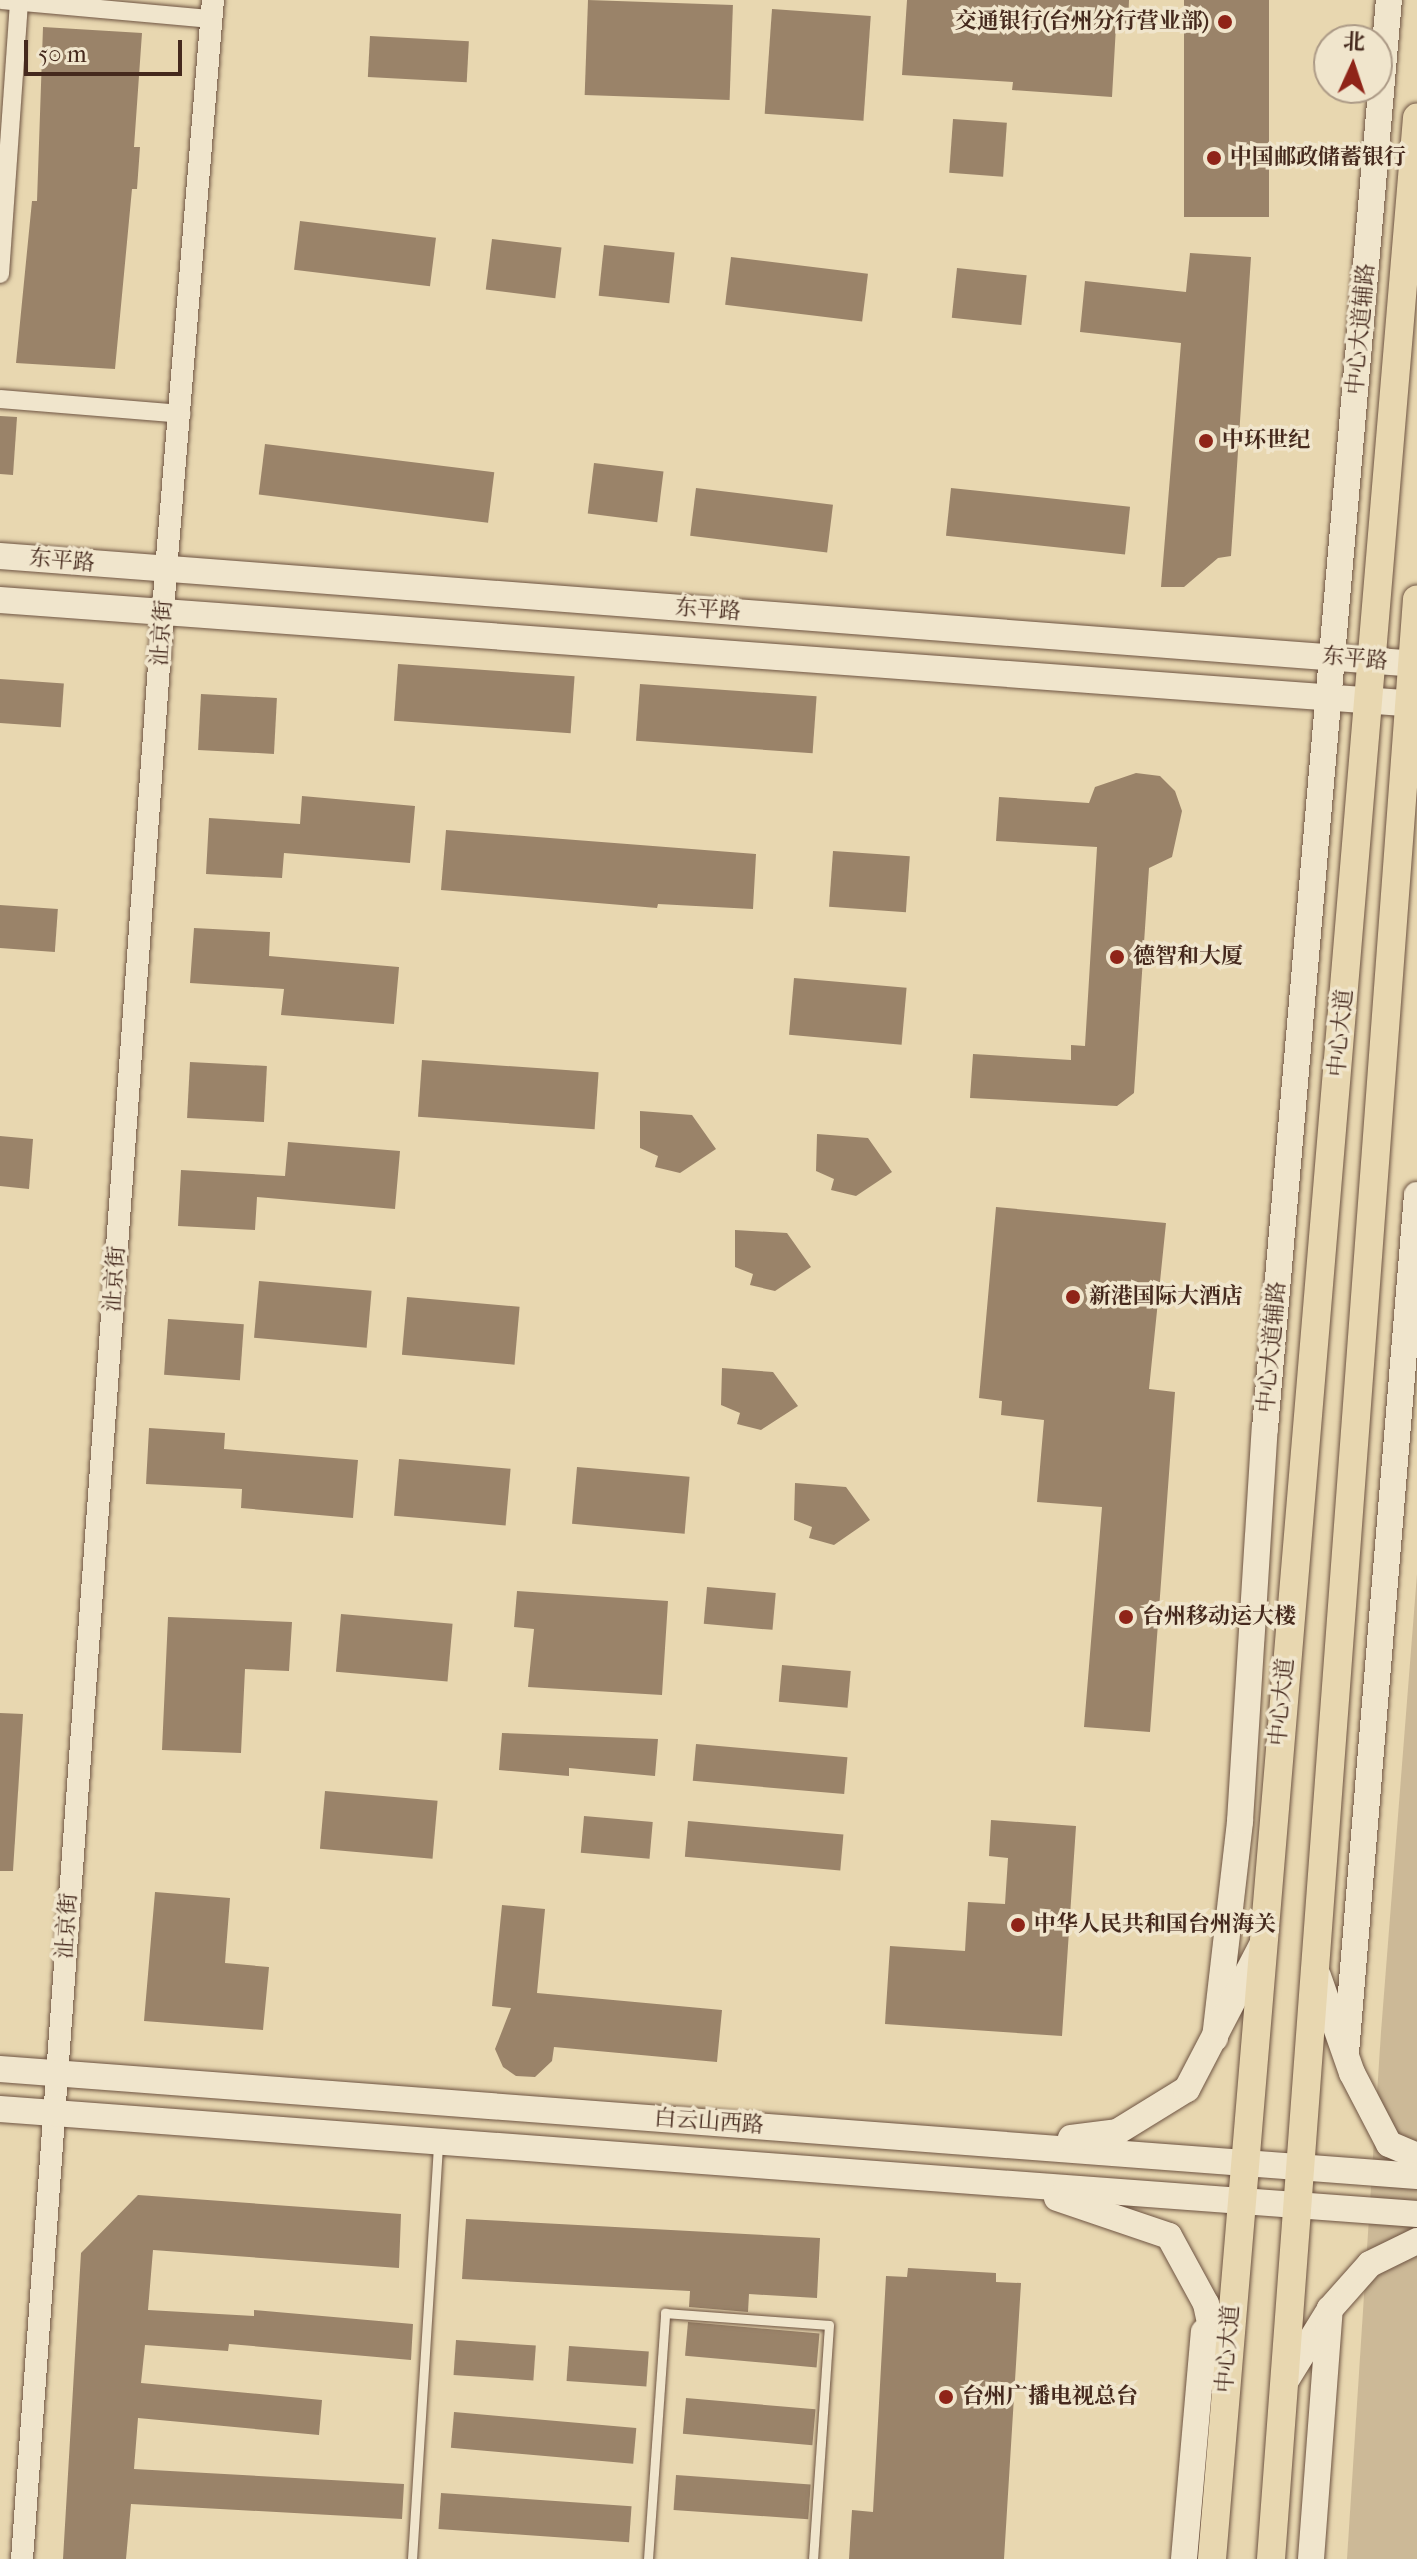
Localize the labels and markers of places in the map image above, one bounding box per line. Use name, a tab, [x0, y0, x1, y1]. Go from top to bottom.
place label: 交通银行(台州分行营业部)	[955, 9, 1209, 35]
marker: 交通银行(台州分行营业部)	[1216, 13, 1234, 31]
place label: 中国邮政储蓄银行	[1230, 145, 1406, 171]
marker: 中国邮政储蓄银行	[1205, 149, 1223, 167]
place label: 中环世纪	[1222, 428, 1310, 454]
marker: 中环世纪	[1197, 432, 1215, 450]
place label: 德智和大厦	[1133, 944, 1243, 970]
marker: 德智和大厦	[1108, 948, 1126, 966]
place label: 新港国际大酒店	[1089, 1284, 1243, 1310]
marker: 新港国际大酒店	[1064, 1288, 1082, 1306]
place label: 台州移动运大楼	[1142, 1604, 1296, 1630]
marker: 台州移动运大楼	[1117, 1608, 1135, 1626]
place label: 中华人民共和国台州海关	[1034, 1912, 1276, 1938]
marker: 中华人民共和国台州海关	[1009, 1916, 1027, 1934]
place label: 台州广播电视总台	[962, 2384, 1138, 2410]
marker: 台州广播电视总台	[937, 2388, 955, 2406]

